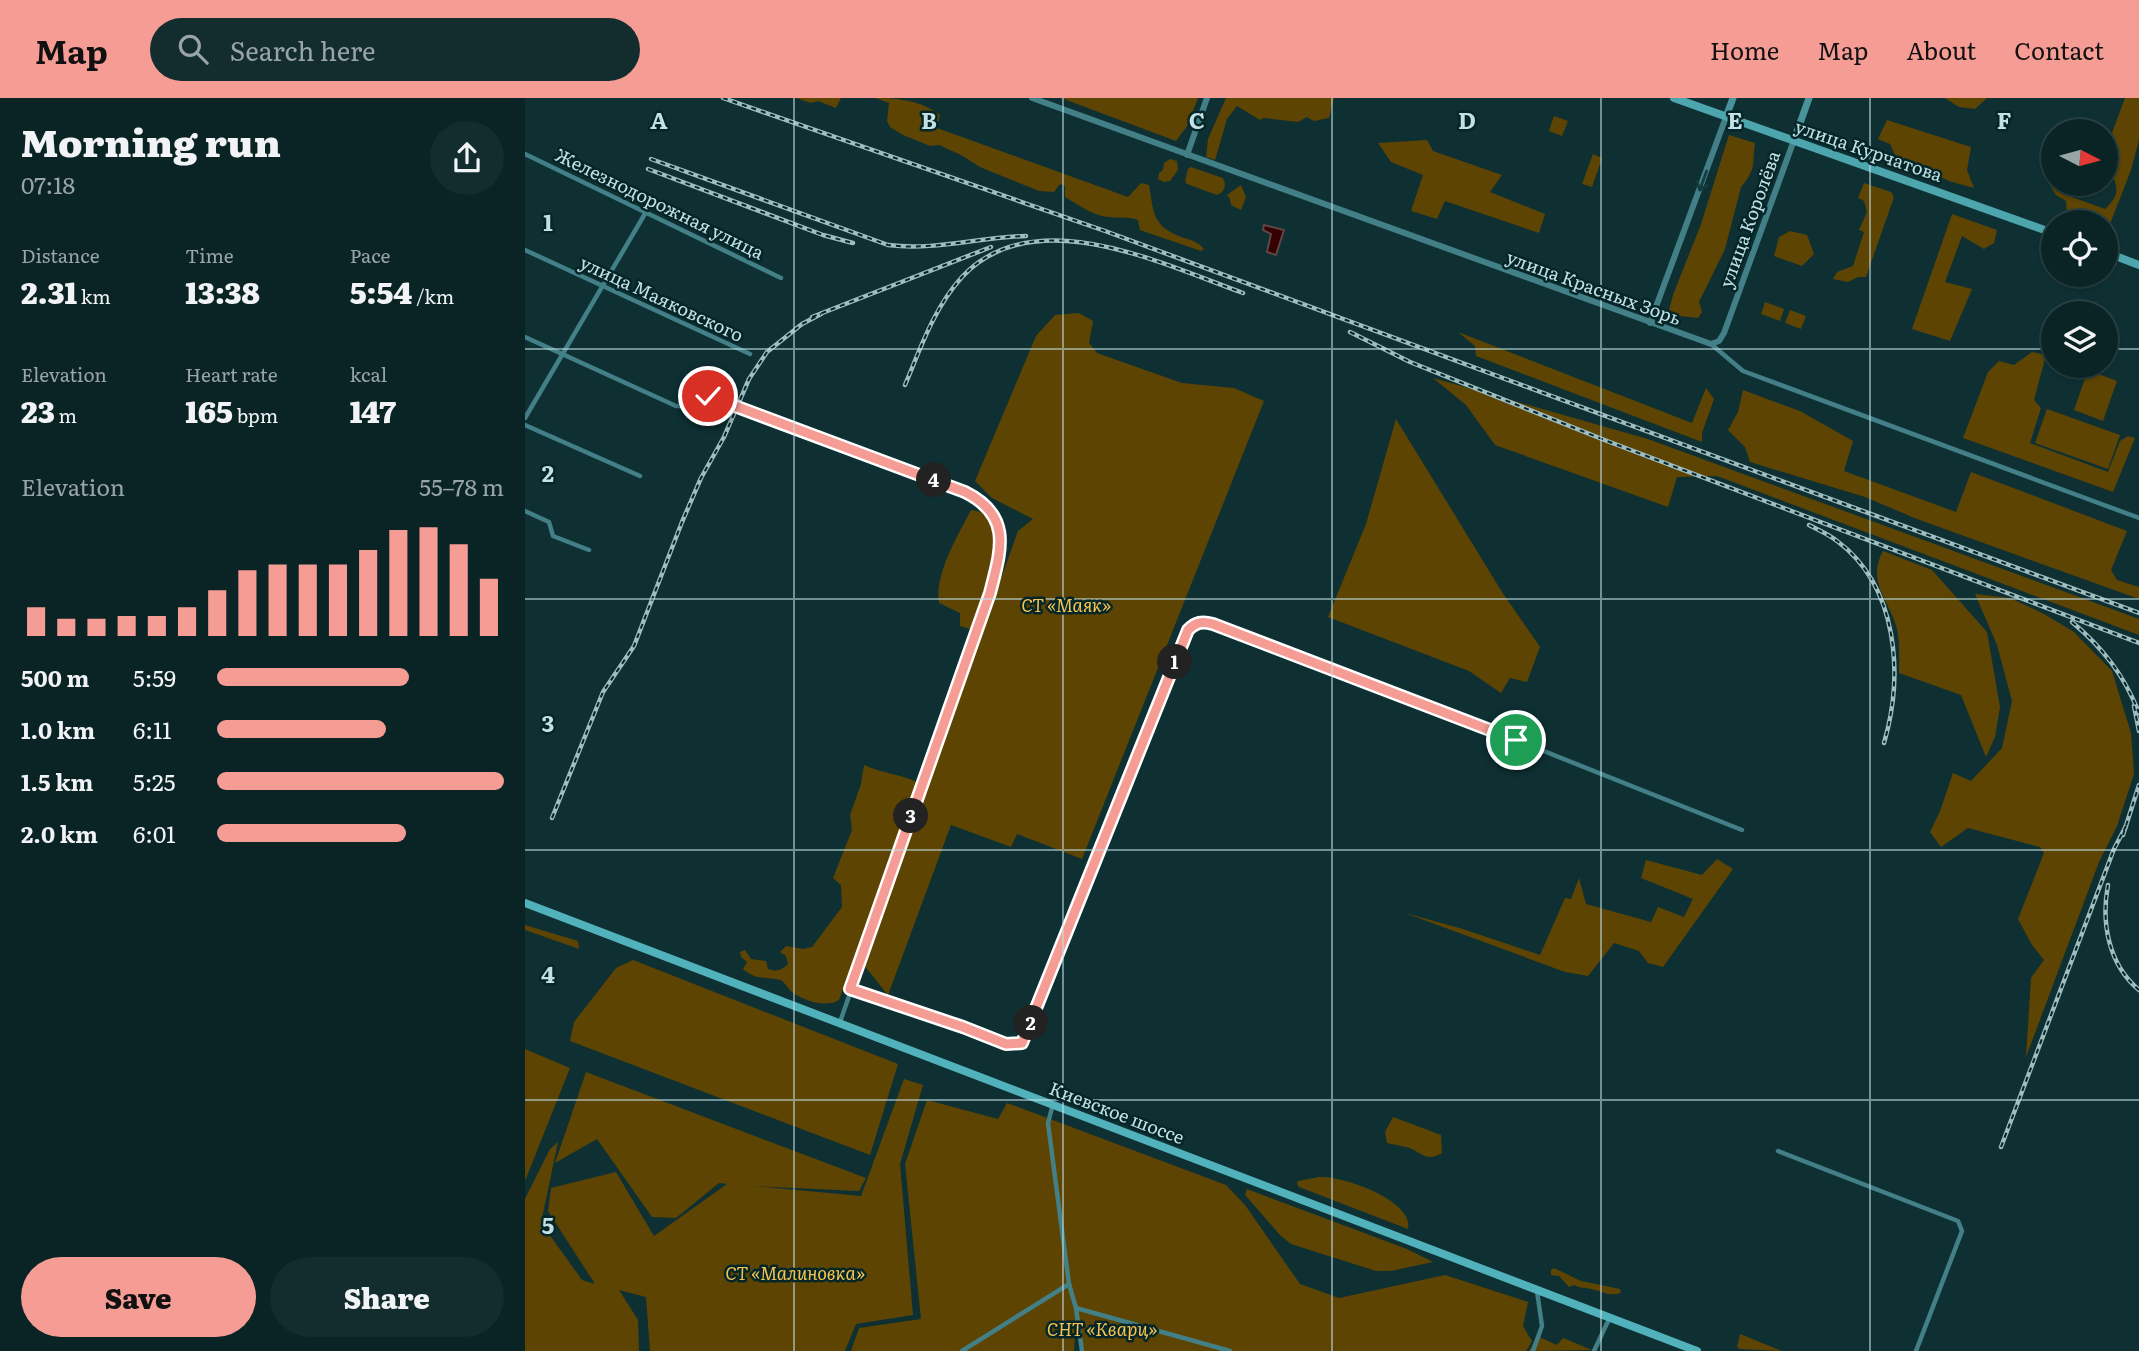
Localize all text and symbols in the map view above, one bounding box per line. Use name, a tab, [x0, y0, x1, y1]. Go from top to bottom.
search box	[150, 18, 640, 81]
text: Map	[35, 25, 108, 74]
icon: search	[174, 30, 212, 68]
text: Search here	[230, 30, 376, 69]
text: Home	[1710, 32, 1779, 67]
text: Map	[1817, 32, 1868, 67]
text: About	[1906, 32, 1976, 67]
text: Contact	[2014, 32, 2104, 67]
text: A	[650, 102, 668, 136]
text: B	[921, 102, 937, 136]
text: C	[1189, 102, 1205, 136]
text: D	[1458, 102, 1476, 136]
text: E	[1727, 102, 1743, 136]
text: F	[1997, 102, 2012, 136]
text: Morning run	[21, 112, 281, 169]
street label: улица Курчатова	[1792, 112, 1947, 188]
north arrow	[2041, 119, 2117, 196]
map controls	[2041, 119, 2118, 378]
button: share	[430, 121, 504, 195]
street label: Железнодорожная улица	[551, 141, 769, 266]
street label: улица Королёва	[1712, 146, 1786, 291]
text: 07:18	[21, 167, 75, 201]
one-way arrow	[1696, 170, 1708, 192]
text: 1	[543, 204, 553, 238]
button: locate	[2041, 210, 2118, 287]
text: Distance	[21, 241, 100, 269]
text: Time	[185, 241, 234, 269]
text: Pace	[350, 241, 390, 269]
street label: улица Красных Зорь	[1503, 243, 1685, 331]
street label: улица Маяковского	[576, 248, 748, 348]
text: 2.31	[21, 269, 77, 313]
text: 13:38	[185, 269, 260, 313]
text: 5:54	[350, 269, 412, 313]
text: km	[77, 282, 111, 310]
text: /km	[412, 282, 454, 310]
button: layers	[2041, 301, 2118, 378]
text: Elevation	[21, 360, 107, 388]
text: Heart rate	[185, 360, 278, 388]
text: kcal	[350, 360, 387, 388]
pin	[678, 366, 738, 426]
icon: check	[689, 377, 727, 415]
text: 23	[21, 388, 55, 432]
text: 165	[185, 388, 233, 432]
text: 147	[350, 388, 396, 432]
text: m	[55, 401, 77, 429]
text: bpm	[233, 401, 278, 429]
text: 2	[542, 455, 554, 489]
pin: 4	[917, 462, 951, 498]
text: 4	[928, 465, 939, 493]
text: Elevation	[21, 469, 125, 503]
text: 55–78 m	[419, 469, 504, 503]
park label: СТ «Маяк»	[1021, 591, 1111, 618]
pin: 1	[1157, 644, 1193, 680]
text: 1	[1171, 647, 1178, 675]
text: 500 m	[21, 660, 89, 694]
text: 5:59	[133, 660, 176, 694]
text: 3	[542, 705, 554, 739]
pin	[1486, 710, 1546, 770]
text: 1.0 km	[21, 712, 95, 746]
text: 6:11	[133, 712, 172, 746]
icon: arrive	[1497, 721, 1535, 759]
text: 1.5 km	[21, 764, 94, 798]
text: 5:25	[133, 764, 175, 798]
pin: 3	[893, 798, 929, 834]
text: 3	[905, 801, 916, 829]
text: 2.0 km	[21, 816, 98, 850]
text: 6:01	[133, 816, 176, 850]
text: 4	[541, 956, 555, 990]
pin: 2	[1014, 1006, 1049, 1040]
text: 2	[1025, 1008, 1036, 1036]
street label: Киевское шоссе	[1046, 1074, 1188, 1150]
text: 5	[542, 1207, 554, 1241]
button: Save	[21, 1257, 256, 1337]
button: Share	[270, 1257, 504, 1337]
park label: СТ «Малиновка»	[725, 1259, 865, 1286]
park label: СНТ «Кварц»	[1047, 1315, 1157, 1342]

